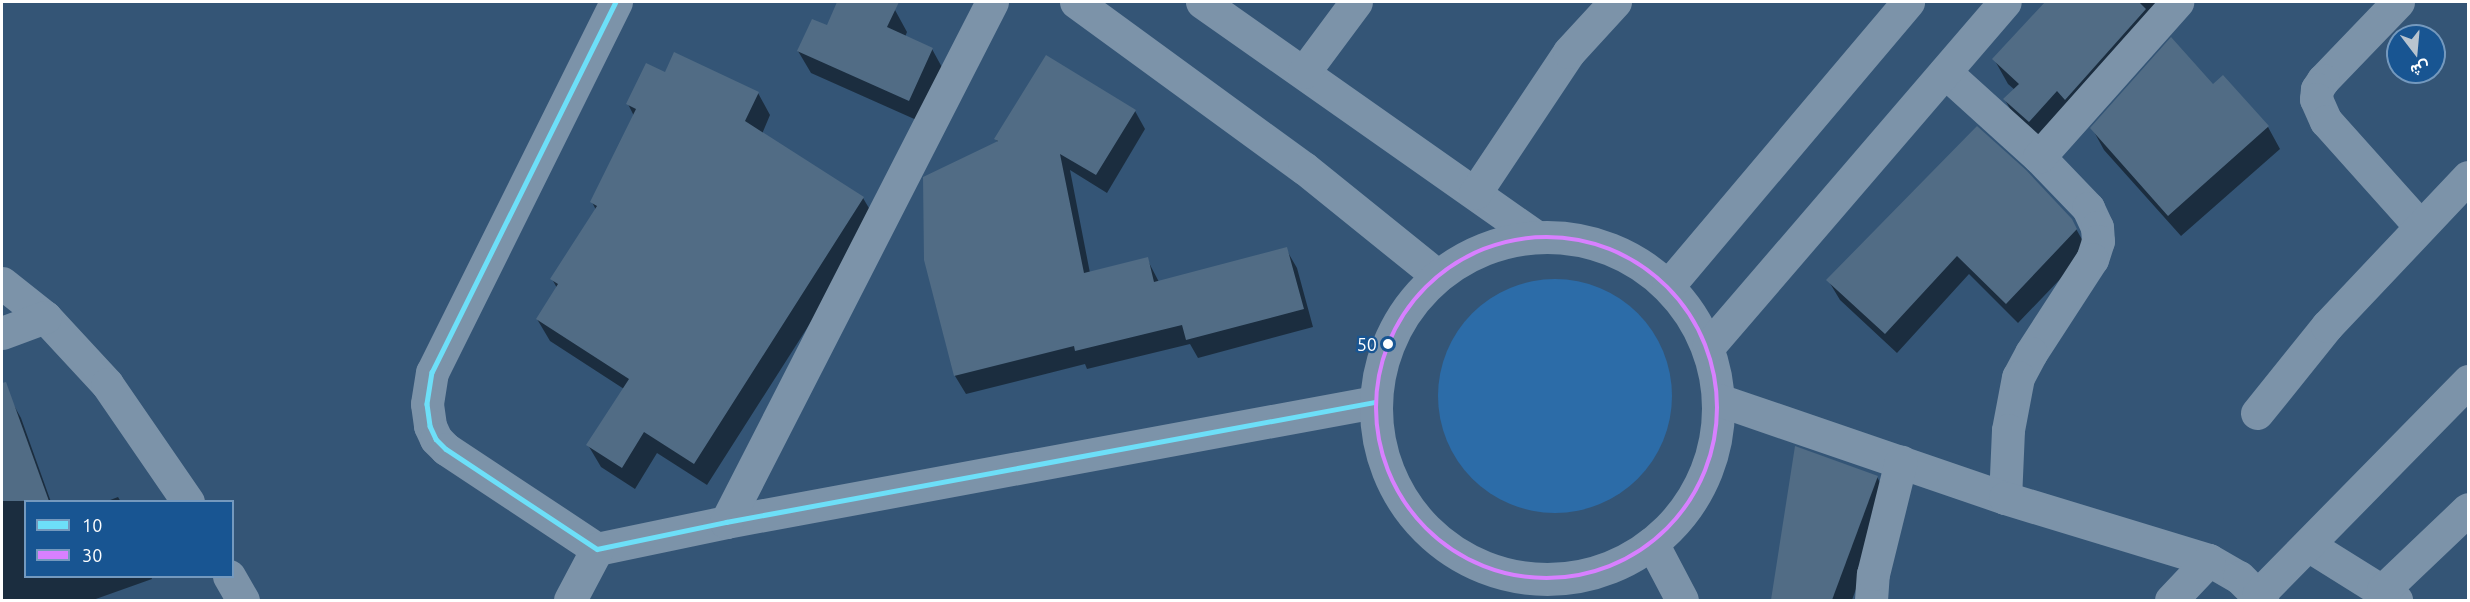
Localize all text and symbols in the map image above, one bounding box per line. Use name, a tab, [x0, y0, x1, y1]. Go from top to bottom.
north arrow	[2386, 24, 2446, 84]
text: ش	[2409, 58, 2432, 81]
place label: 50	[1357, 333, 1377, 355]
marker: 50	[1382, 338, 1394, 350]
legend	[24, 500, 234, 578]
text: 10	[82, 515, 102, 535]
text: 30	[82, 545, 102, 565]

